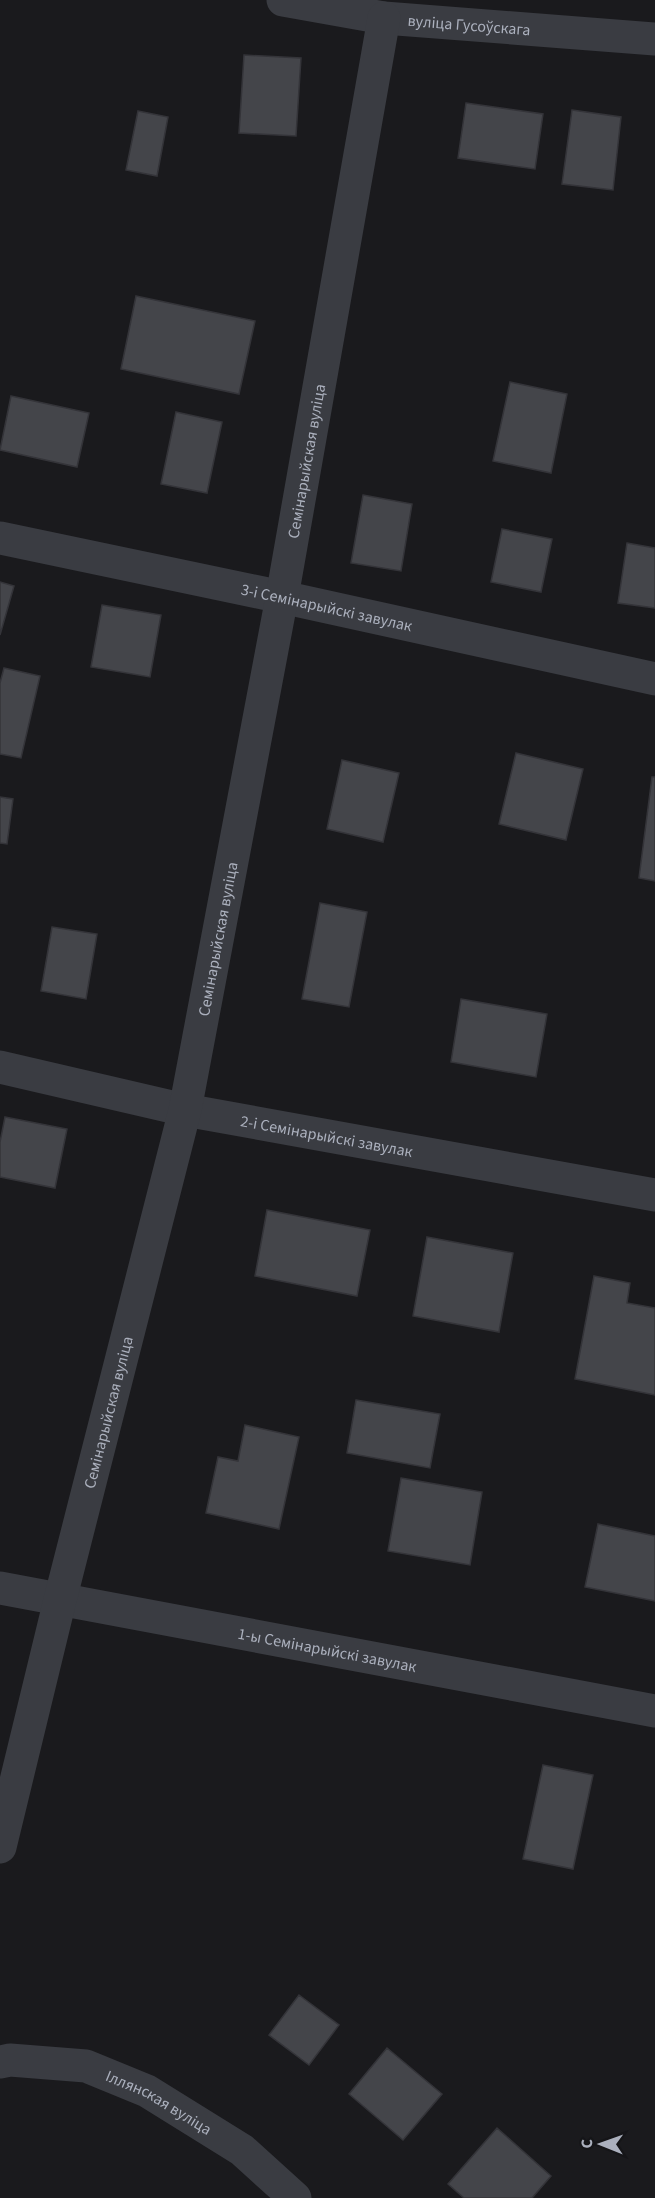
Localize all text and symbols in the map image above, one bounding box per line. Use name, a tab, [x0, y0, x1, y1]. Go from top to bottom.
street label: вуліца Гусоўскага	[407, 10, 531, 41]
street label: Семінарыйская вуліца	[283, 382, 331, 540]
street label: 3-і Семінарыйскі завулак	[239, 579, 414, 637]
street label: Семінарыйская вуліца	[193, 860, 244, 1018]
street label: 2-і Семінарыйскі завулак	[239, 1110, 415, 1163]
street label: Семінарыйская вуліца	[79, 1334, 139, 1491]
street label: 1-ы Семінарыйскі завулак	[236, 1623, 418, 1678]
street label: Іллянская вуліца	[102, 2065, 216, 2141]
north arrow	[571, 2114, 631, 2174]
text: С	[576, 2139, 598, 2149]

